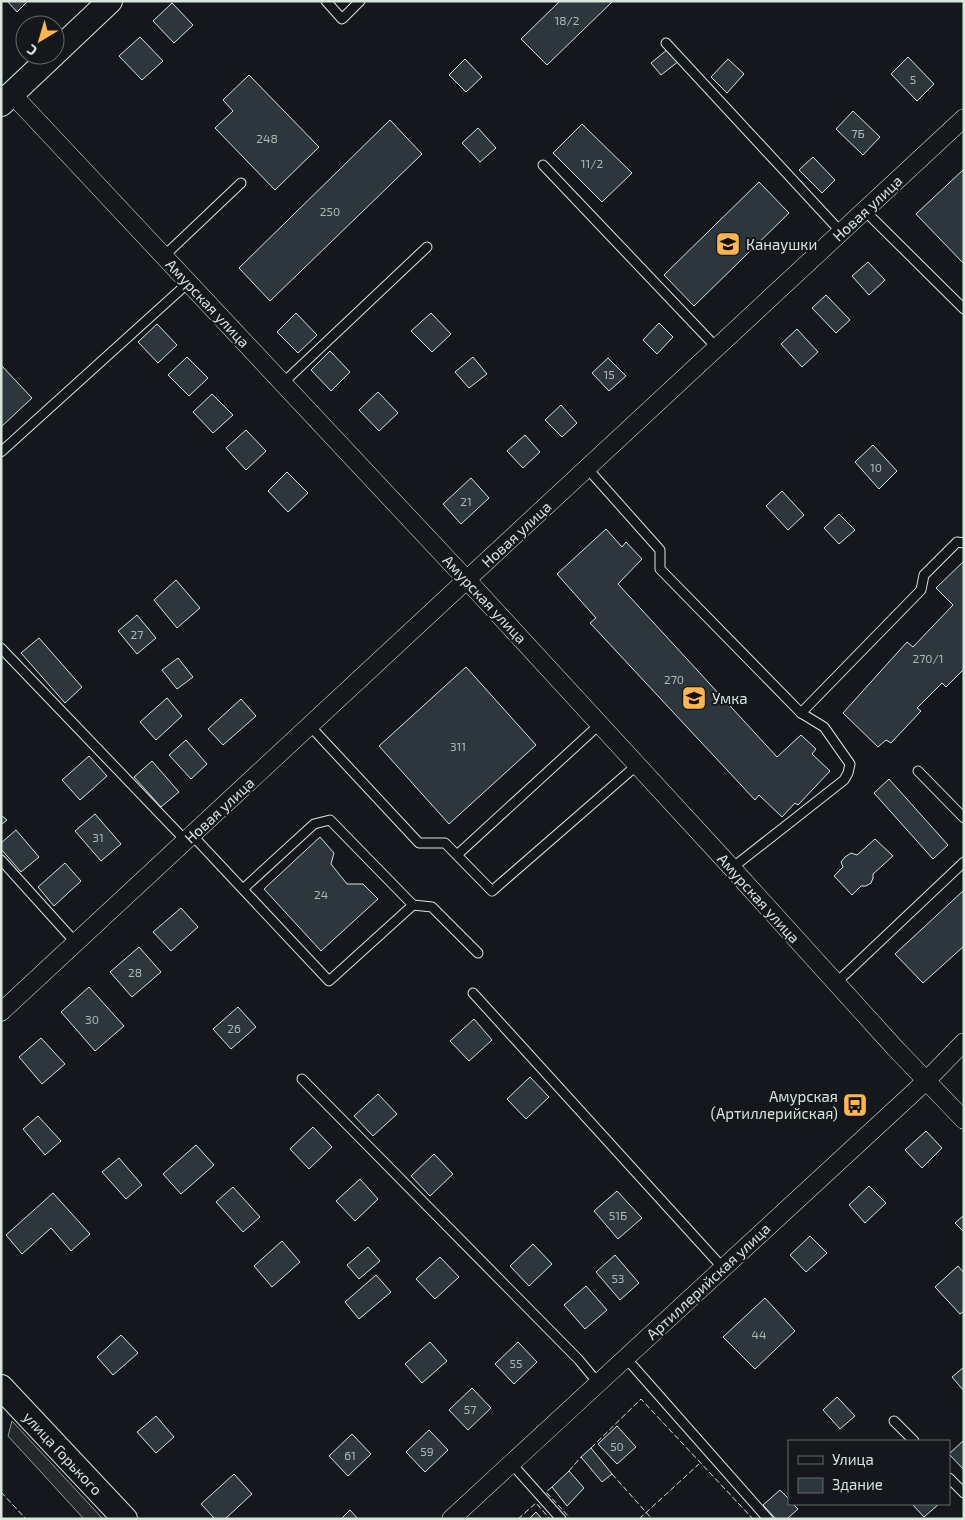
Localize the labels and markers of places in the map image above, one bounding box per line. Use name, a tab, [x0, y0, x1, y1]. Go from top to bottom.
school or university icon: Канаушки	[715, 231, 741, 257]
place label: Канаушки	[746, 235, 817, 254]
school or university icon: Умка	[681, 685, 707, 711]
place label: Умка	[712, 689, 747, 707]
place label: Амурская (Артиллерийская)	[711, 1087, 838, 1122]
bus stop icon: Амурская (Артиллерийская)	[842, 1092, 868, 1118]

